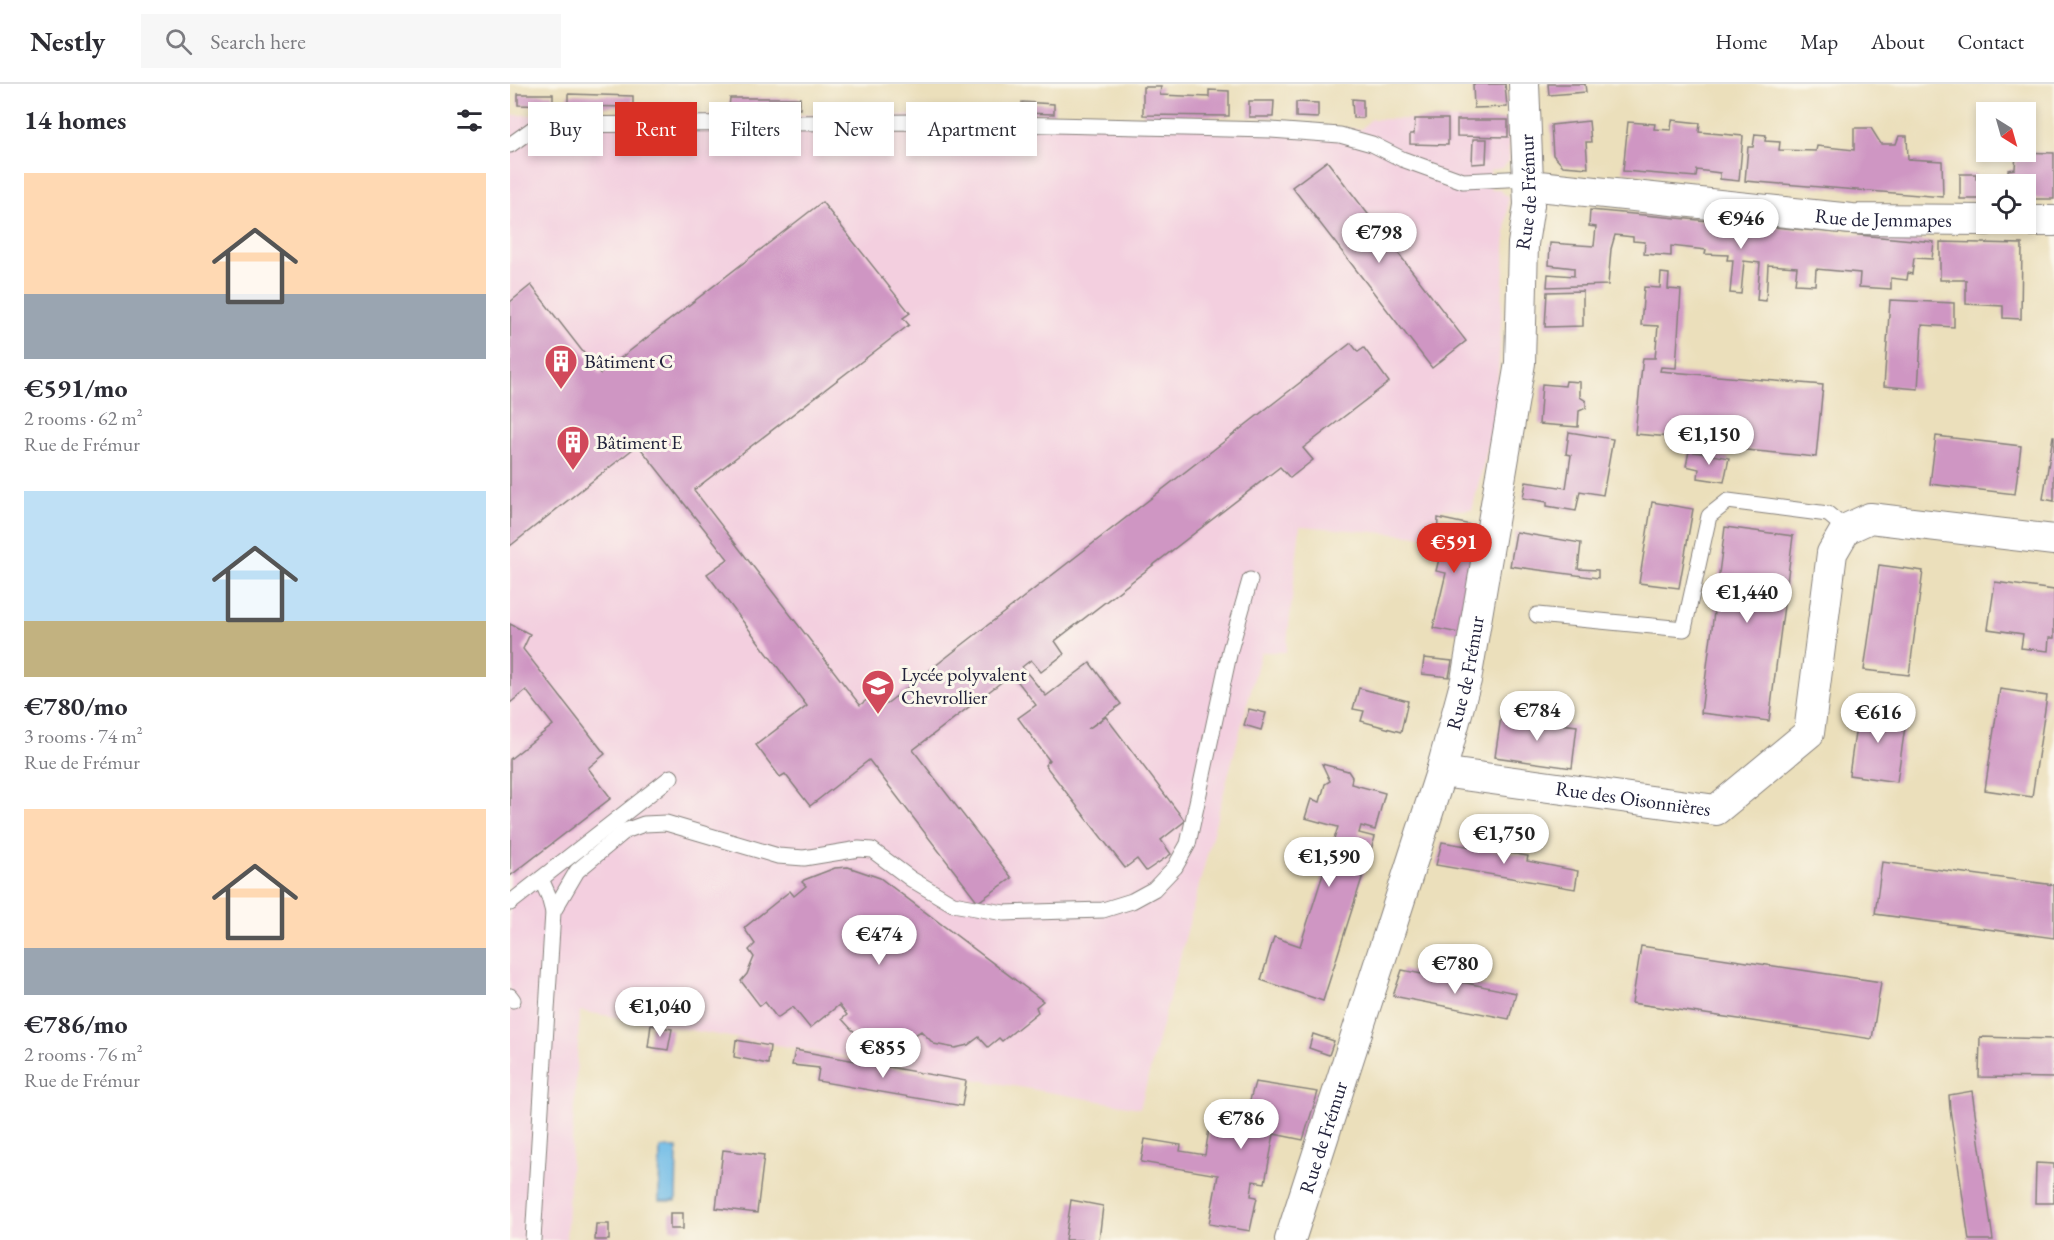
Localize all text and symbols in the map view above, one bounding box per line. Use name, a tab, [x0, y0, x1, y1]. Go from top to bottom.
search box	[141, 14, 561, 68]
text: Nestly	[30, 23, 105, 59]
icon: search	[162, 25, 195, 58]
text: Search here	[210, 27, 306, 56]
text: Home	[1715, 28, 1767, 55]
text: Map	[1800, 28, 1838, 55]
text: About	[1871, 28, 1924, 55]
text: Contact	[1957, 28, 2024, 55]
chip: Buy	[528, 102, 603, 156]
chip: Rent	[615, 102, 697, 156]
chip: Filters	[709, 102, 801, 156]
chip: New	[813, 102, 894, 156]
chip: Apartment	[906, 102, 1037, 156]
north arrow	[1976, 102, 2036, 162]
map controls	[1976, 102, 2036, 234]
text: 14 homes	[24, 103, 126, 137]
icon: filters	[453, 104, 486, 137]
street label: Rue de Frémur	[1509, 133, 1542, 252]
button: locate	[1976, 174, 2036, 234]
pin: €946	[1705, 199, 1777, 250]
street label: Rue de Jemmapes	[1814, 202, 1952, 233]
text: €946	[1718, 205, 1764, 231]
icon: home	[201, 212, 309, 320]
pin: €798	[1343, 213, 1415, 264]
text: €798	[1356, 219, 1402, 245]
building icon: Bâtiment C	[543, 343, 579, 390]
place label: Bâtiment C	[584, 348, 673, 374]
text: €591/mo	[24, 371, 127, 405]
text: 2 rooms · 62 m²	[24, 405, 143, 431]
pin: €1,150	[1660, 415, 1758, 466]
text: €1,150	[1678, 421, 1740, 447]
building icon: Bâtiment E	[555, 424, 591, 471]
place label: Bâtiment E	[596, 429, 682, 455]
text: Rue de Frémur	[24, 431, 140, 457]
pin: €591	[1418, 523, 1490, 574]
text: €591	[1431, 529, 1477, 555]
icon: home	[201, 530, 309, 638]
pin: €1,440	[1698, 573, 1796, 624]
text: €1,440	[1716, 579, 1778, 605]
street label: Rue de Frémur	[1440, 613, 1490, 733]
place label: Lycée polyvalent Chevrollier	[901, 661, 1027, 710]
school or university icon: Lycée polyvalent Chevrollier	[860, 668, 896, 715]
text: €780/mo	[24, 689, 127, 723]
pin: €784	[1501, 691, 1573, 742]
pin: €616	[1842, 693, 1914, 744]
text: €784	[1514, 697, 1560, 723]
text: €616	[1855, 699, 1901, 725]
text: 3 rooms · 74 m²	[24, 723, 143, 749]
text: Rue de Frémur	[24, 749, 140, 775]
street label: Rue des Oisonnières	[1554, 775, 1712, 822]
pin: €1,750	[1455, 814, 1553, 865]
text: €1,750	[1473, 820, 1535, 846]
pin: €1,590	[1280, 837, 1378, 888]
text: €1,590	[1298, 843, 1360, 869]
icon: home	[201, 848, 309, 956]
pin: €474	[843, 915, 915, 966]
text: €474	[856, 921, 902, 947]
pin: €780	[1419, 944, 1491, 995]
text: €780	[1432, 950, 1478, 976]
pin: €1,040	[611, 987, 709, 1038]
text: €1,040	[629, 993, 691, 1019]
text: €786/mo	[24, 1007, 127, 1041]
pin: €855	[847, 1028, 919, 1079]
text: €855	[860, 1034, 906, 1060]
text: 2 rooms · 76 m²	[24, 1041, 143, 1067]
text: Rue de Frémur	[24, 1067, 140, 1093]
street label: Rue de Frémur	[1293, 1078, 1353, 1196]
pin: €786	[1205, 1099, 1277, 1150]
text: €786	[1218, 1105, 1264, 1131]

